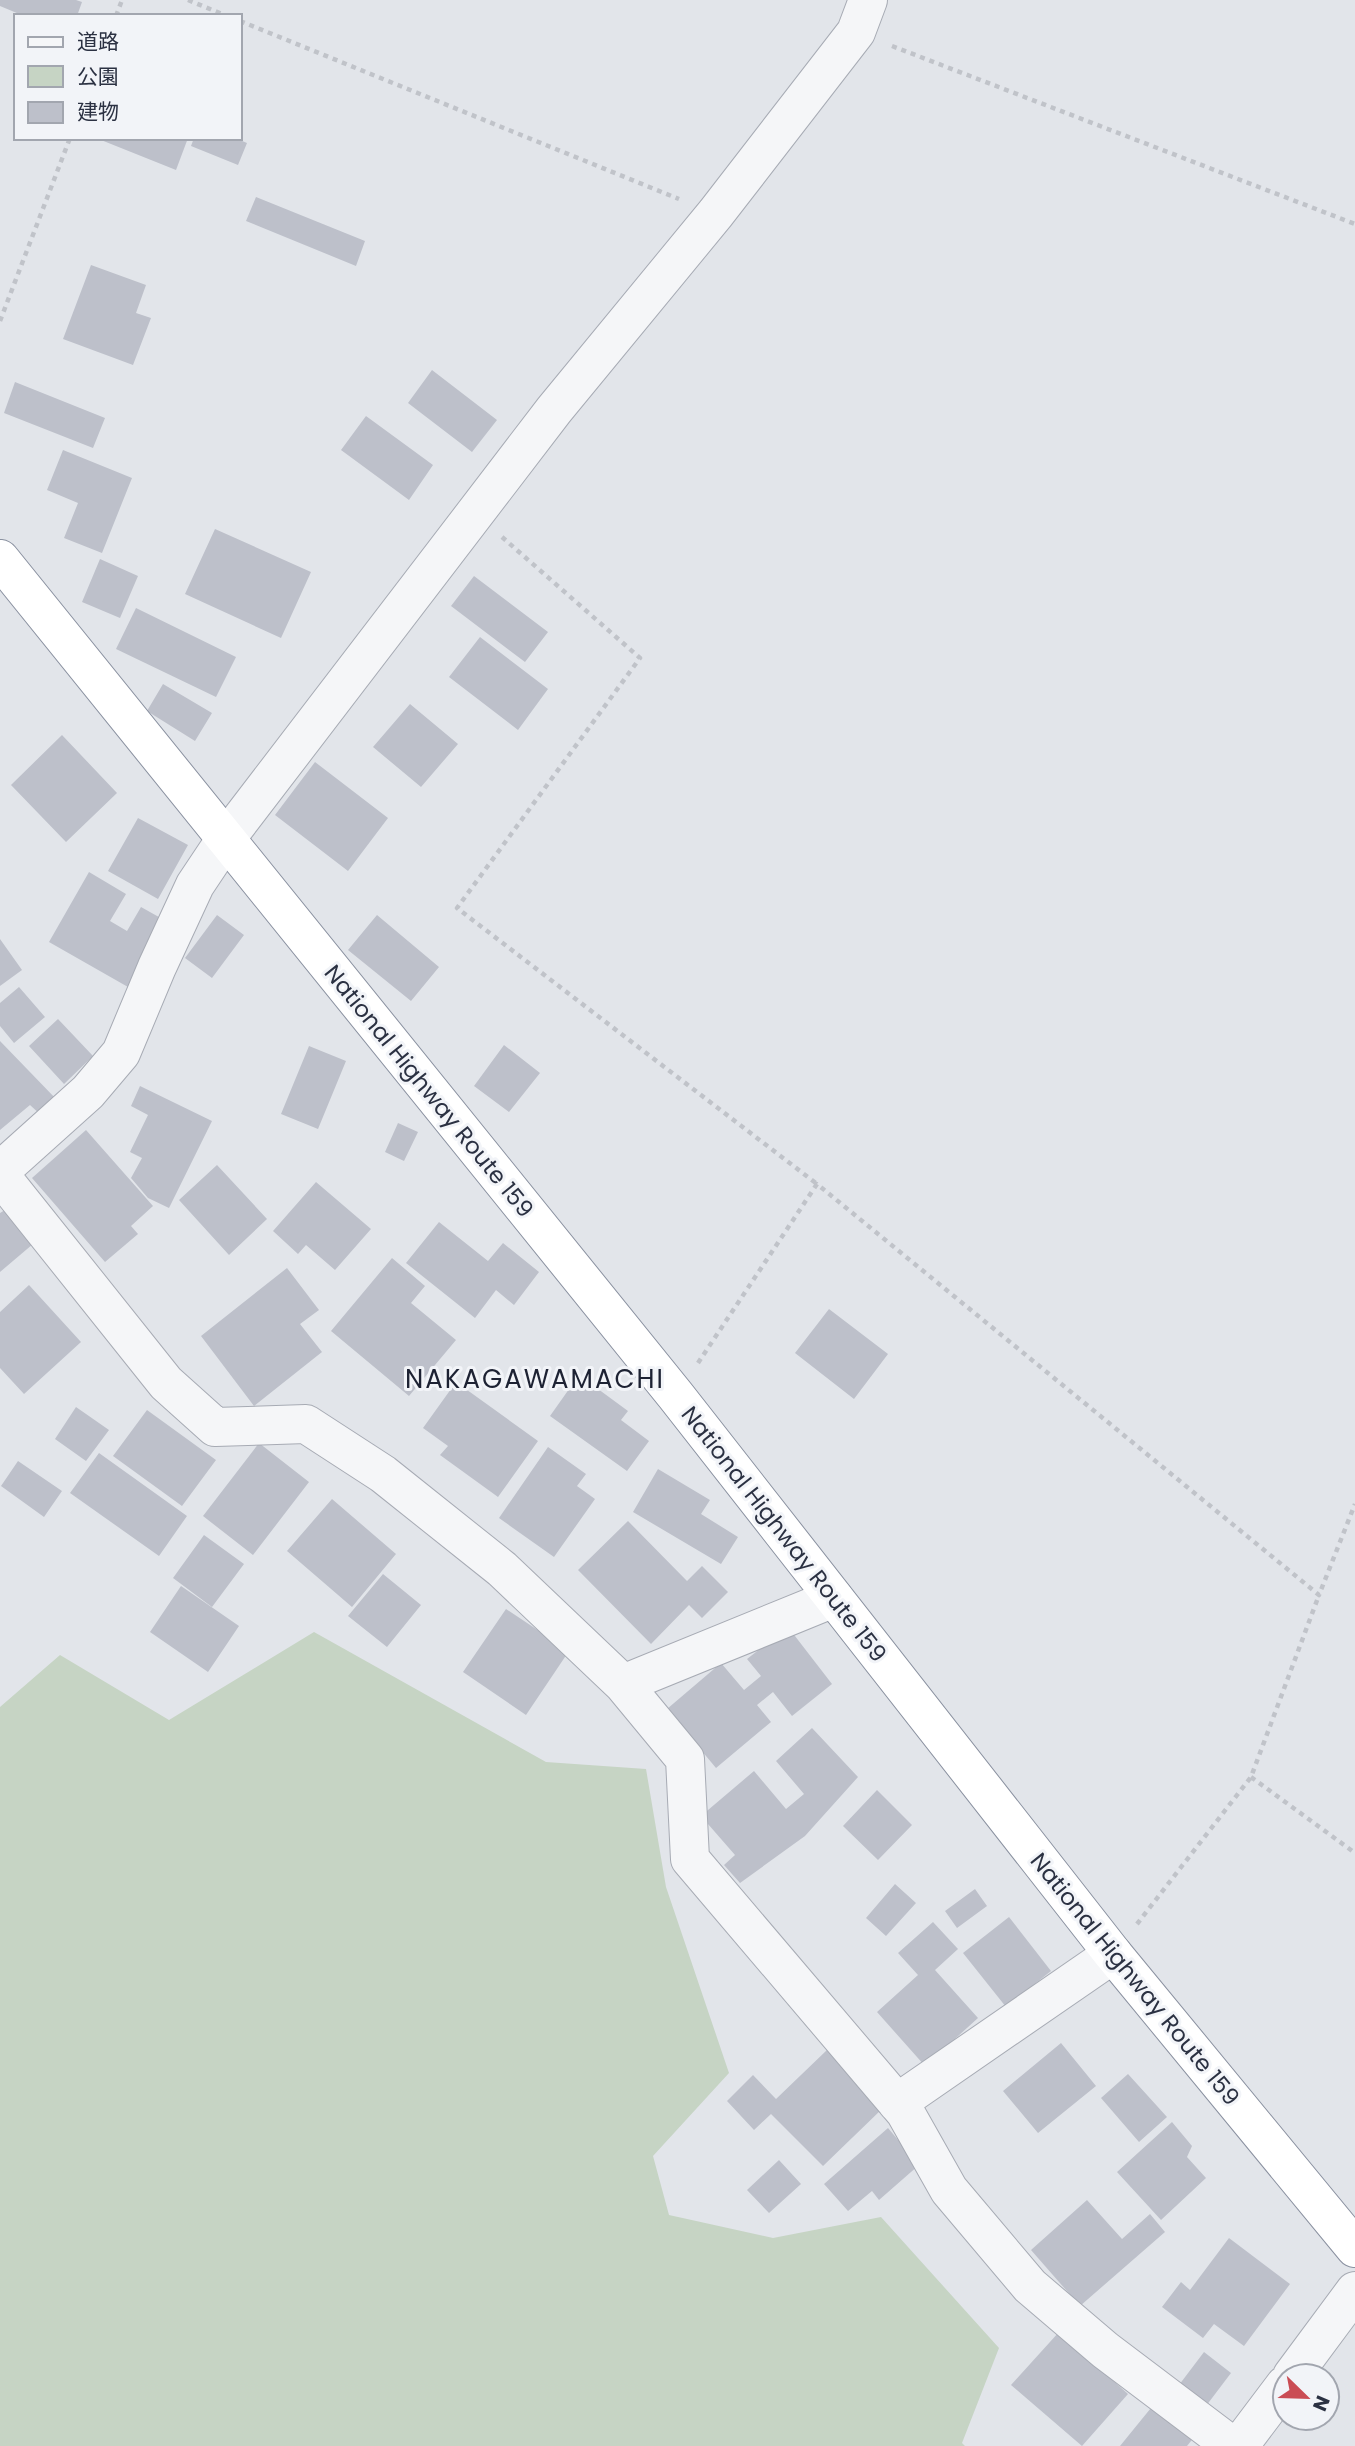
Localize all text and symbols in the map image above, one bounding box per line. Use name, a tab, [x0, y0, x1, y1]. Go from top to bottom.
legend	[14, 14, 242, 140]
text: 道路	[77, 27, 119, 56]
text: 公園	[77, 62, 119, 91]
text: 建物	[77, 97, 119, 126]
street label: National Highway Route 159	[317, 958, 541, 1224]
district label: NAKAGAWAMACHI	[405, 1361, 665, 1397]
street label: National Highway Route 159	[674, 1399, 894, 1669]
street label: National Highway Route 159	[1023, 1846, 1247, 2112]
north arrow	[1271, 2362, 1341, 2432]
text: N	[1306, 2392, 1336, 2415]

